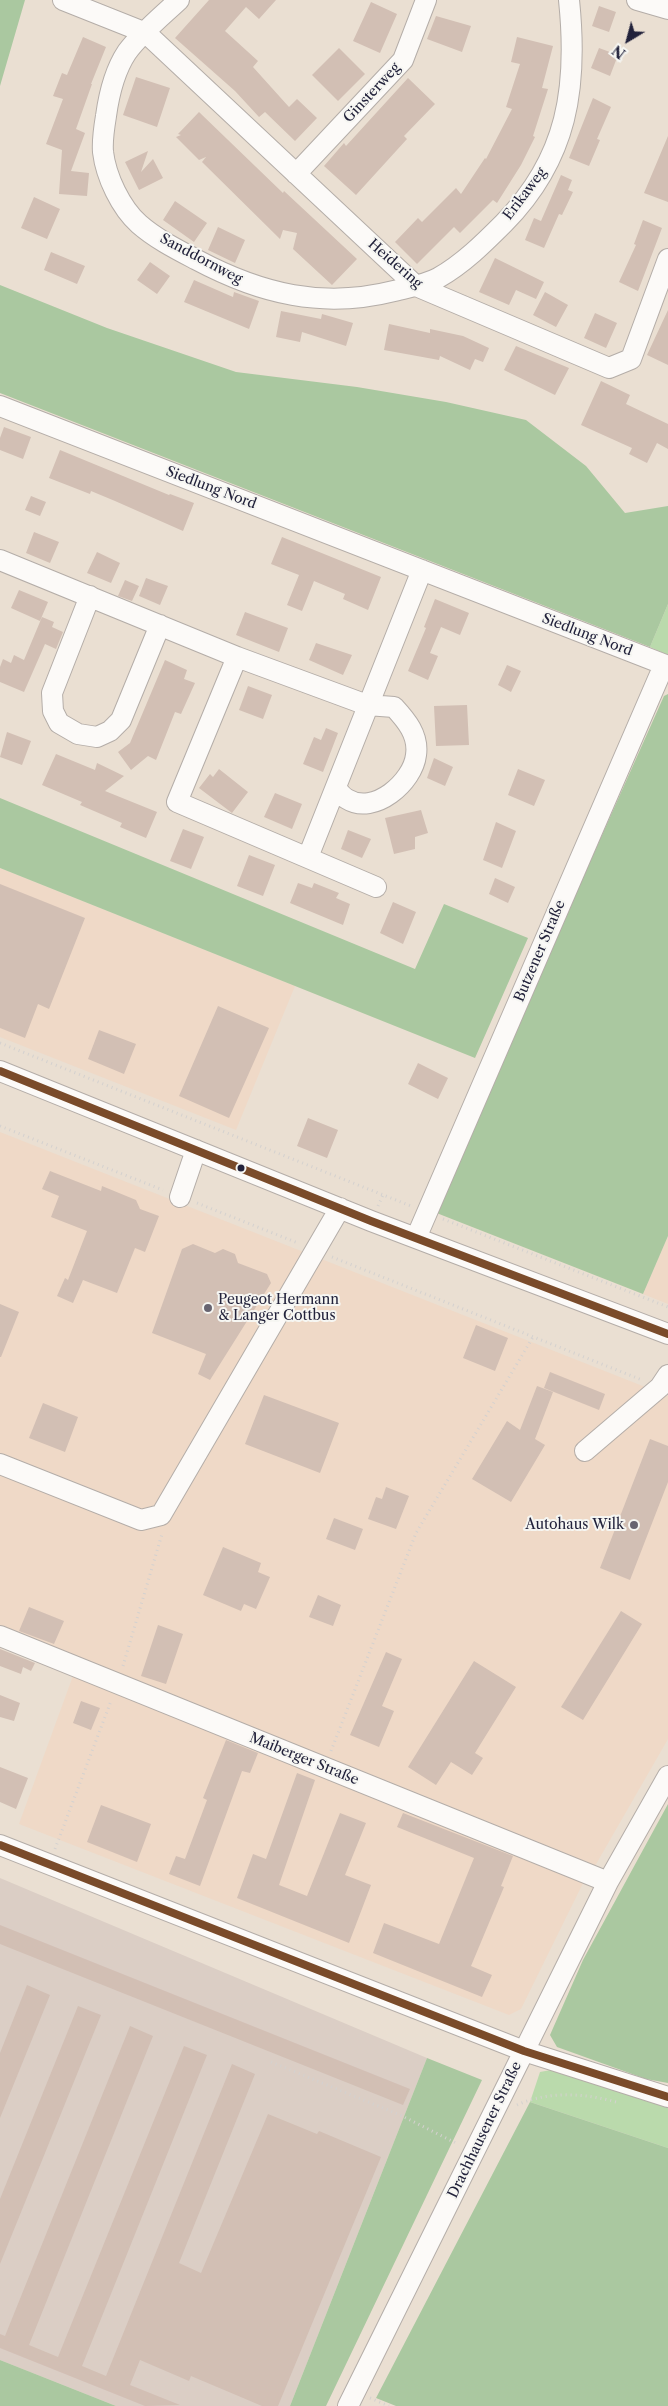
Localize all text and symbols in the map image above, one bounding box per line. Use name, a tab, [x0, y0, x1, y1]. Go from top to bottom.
north arrow	[603, 15, 653, 65]
text: N	[609, 41, 629, 63]
street label: Ginsterweg	[340, 60, 404, 126]
street label: Erikaweg	[500, 165, 550, 223]
street label: Sanddornweg	[157, 230, 245, 288]
street label: Heidering	[364, 236, 426, 292]
street label: Siedlung Nord	[163, 463, 259, 513]
street label: Siedlung Nord	[539, 610, 635, 660]
street label: Butzener Straße	[511, 898, 569, 1004]
unlabelled marker	[236, 1163, 246, 1173]
place label: Peugeot Hermann & Langer Cottbus	[218, 1292, 339, 1324]
marker: Peugeot Hermann & Langer Cottbus	[202, 1302, 214, 1314]
place label: Autohaus Wilk	[525, 1517, 624, 1533]
marker: Autohaus Wilk	[628, 1519, 640, 1531]
street label: Maiberger Straße	[247, 1729, 361, 1789]
street label: Drachhausener Straße	[445, 2059, 525, 2201]

